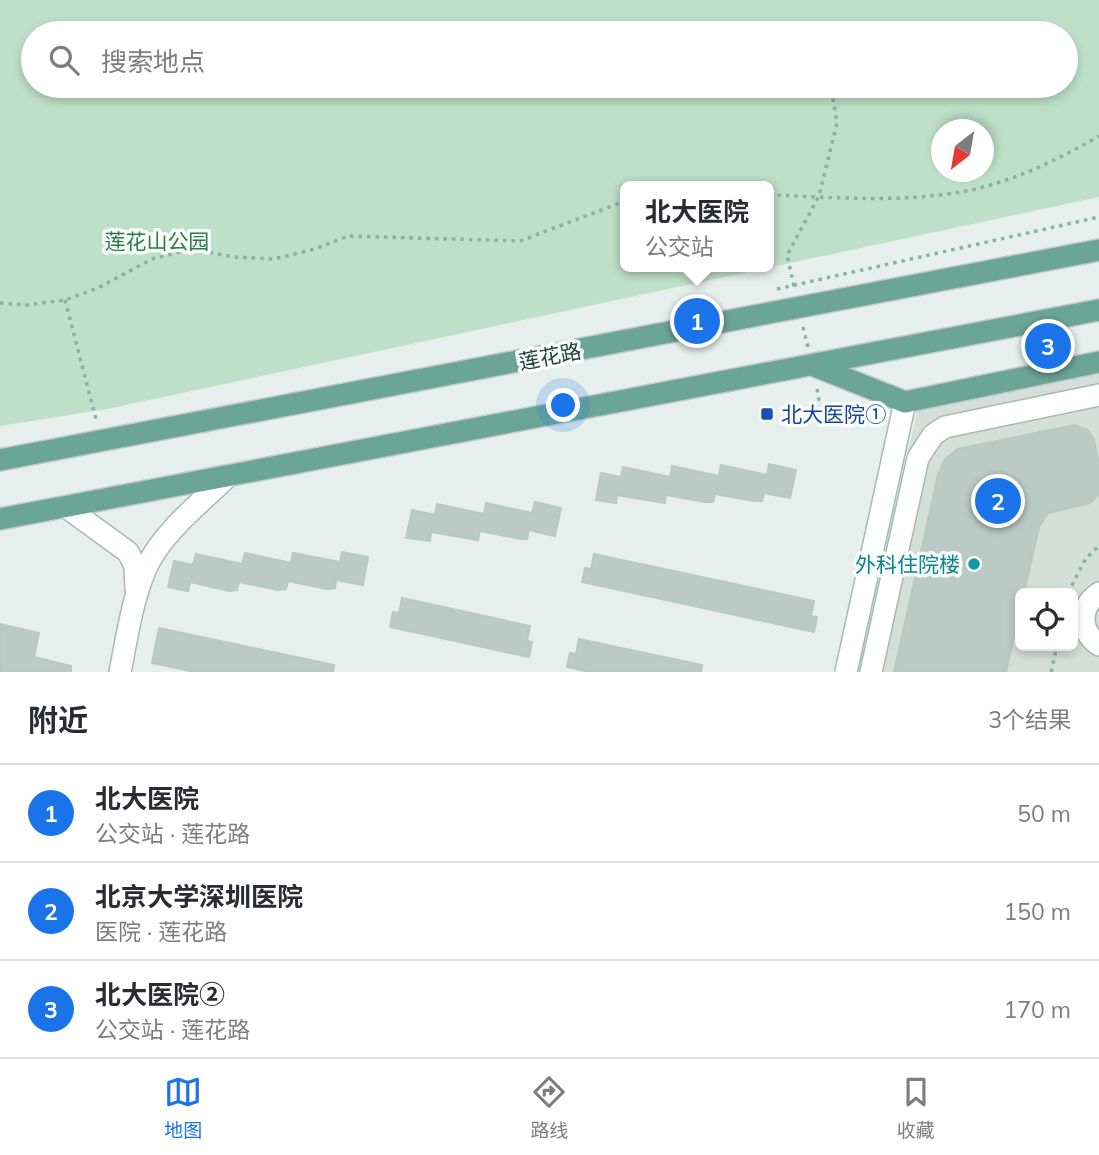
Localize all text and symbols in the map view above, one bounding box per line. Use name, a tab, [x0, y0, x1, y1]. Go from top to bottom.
search box	[21, 21, 1078, 98]
icon: search	[45, 41, 83, 79]
text: 搜索地点	[101, 45, 205, 78]
north arrow	[931, 119, 994, 182]
popup	[620, 181, 774, 272]
text: 北大医院	[645, 195, 749, 228]
park label: 莲花山公园	[105, 228, 210, 254]
text: 公交站	[645, 232, 714, 261]
pin: 1	[674, 295, 720, 347]
pin: 3	[1025, 320, 1071, 372]
street label: 莲花路	[517, 337, 583, 375]
your location	[546, 388, 580, 422]
place label: 北大医院①	[781, 401, 886, 427]
marker: 北大医院①	[759, 406, 775, 422]
pin: 2	[975, 475, 1021, 527]
place label: 外科住院楼	[855, 551, 960, 577]
marker: 外科住院楼	[966, 556, 982, 572]
map controls	[1015, 588, 1078, 651]
button: locate	[1015, 588, 1078, 651]
text: 附近	[28, 701, 88, 739]
text: 3个结果	[988, 705, 1071, 734]
text: 北大医院	[95, 782, 199, 815]
text: 1	[44, 799, 58, 828]
text: 50 m	[1017, 799, 1071, 828]
text: 公交站 · 莲花路	[95, 819, 250, 848]
text: 北京大学深圳医院	[95, 880, 303, 913]
text: 2	[44, 897, 58, 926]
text: 150 m	[1003, 897, 1071, 926]
text: 医院 · 莲花路	[95, 917, 227, 946]
text: 北大医院②	[95, 978, 225, 1011]
text: 3	[44, 995, 58, 1024]
text: 170 m	[1003, 995, 1071, 1024]
text: 公交站 · 莲花路	[95, 1015, 250, 1044]
tab: 地图	[164, 1073, 202, 1142]
tab: 路线	[530, 1073, 569, 1142]
tab: 收藏	[897, 1073, 935, 1142]

